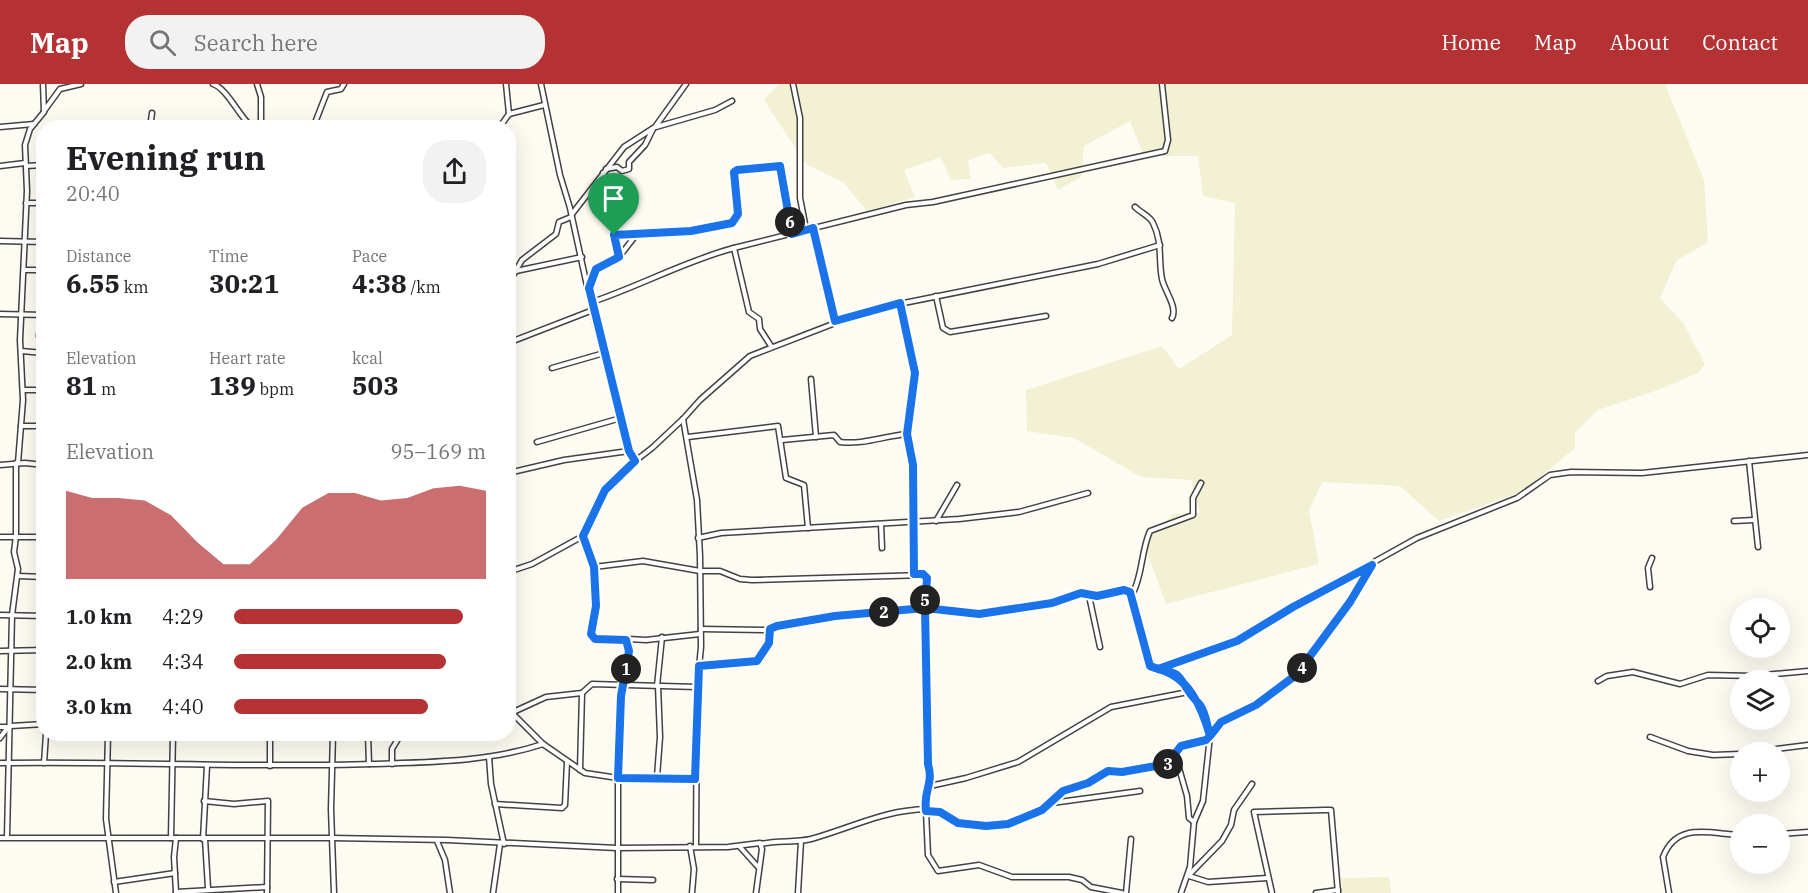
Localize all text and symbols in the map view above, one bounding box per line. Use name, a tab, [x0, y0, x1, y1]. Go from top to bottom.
search box	[125, 15, 545, 69]
text: Map	[30, 24, 89, 61]
icon: search	[146, 26, 179, 59]
text: Search here	[194, 28, 318, 57]
text: Home	[1441, 28, 1501, 56]
text: Map	[1534, 28, 1577, 56]
text: About	[1610, 28, 1669, 56]
text: Contact	[1702, 28, 1778, 56]
text: Evening run	[66, 136, 266, 179]
button: share	[423, 140, 486, 203]
pin	[588, 173, 639, 235]
text: 20:40	[66, 180, 120, 207]
icon: arrive	[597, 182, 630, 215]
pin: 6	[775, 207, 805, 237]
text: 6	[785, 212, 795, 232]
text: Distance	[66, 246, 131, 266]
text: Time	[209, 246, 248, 266]
text: Pace	[352, 246, 387, 266]
text: 6.55	[66, 266, 120, 300]
text: 30:21	[209, 266, 279, 300]
text: 4:38	[352, 266, 407, 300]
text: km	[120, 277, 148, 297]
text: /km	[407, 277, 441, 297]
text: Elevation	[66, 348, 136, 368]
text: Heart rate	[209, 348, 286, 368]
text: kcal	[352, 348, 383, 368]
text: 81	[66, 368, 97, 402]
text: 139	[209, 368, 256, 402]
text: 503	[352, 368, 399, 402]
text: m	[97, 379, 116, 399]
text: bpm	[256, 379, 294, 399]
text: Elevation	[66, 438, 154, 465]
text: 95–169 m	[391, 438, 486, 465]
pin: 5	[910, 585, 940, 615]
text: 5	[920, 590, 930, 610]
pin: 2	[869, 597, 899, 627]
map controls	[1730, 598, 1790, 874]
button: locate	[1730, 598, 1790, 658]
text: 2	[879, 602, 889, 622]
text: 1.0 km	[66, 603, 132, 630]
text: 4:29	[162, 603, 204, 630]
text: 2.0 km	[66, 648, 132, 675]
text: 4:34	[162, 648, 204, 675]
pin: 4	[1287, 653, 1317, 683]
pin: 1	[611, 654, 641, 684]
text: 4	[1297, 658, 1307, 678]
text: 1	[621, 659, 631, 679]
button: layers	[1730, 670, 1790, 730]
text: 3.0 km	[66, 693, 132, 720]
text: 4:40	[162, 693, 204, 720]
button: +	[1730, 742, 1790, 802]
pin: 3	[1153, 749, 1183, 779]
text: 3	[1163, 754, 1173, 774]
button: −	[1730, 814, 1790, 874]

